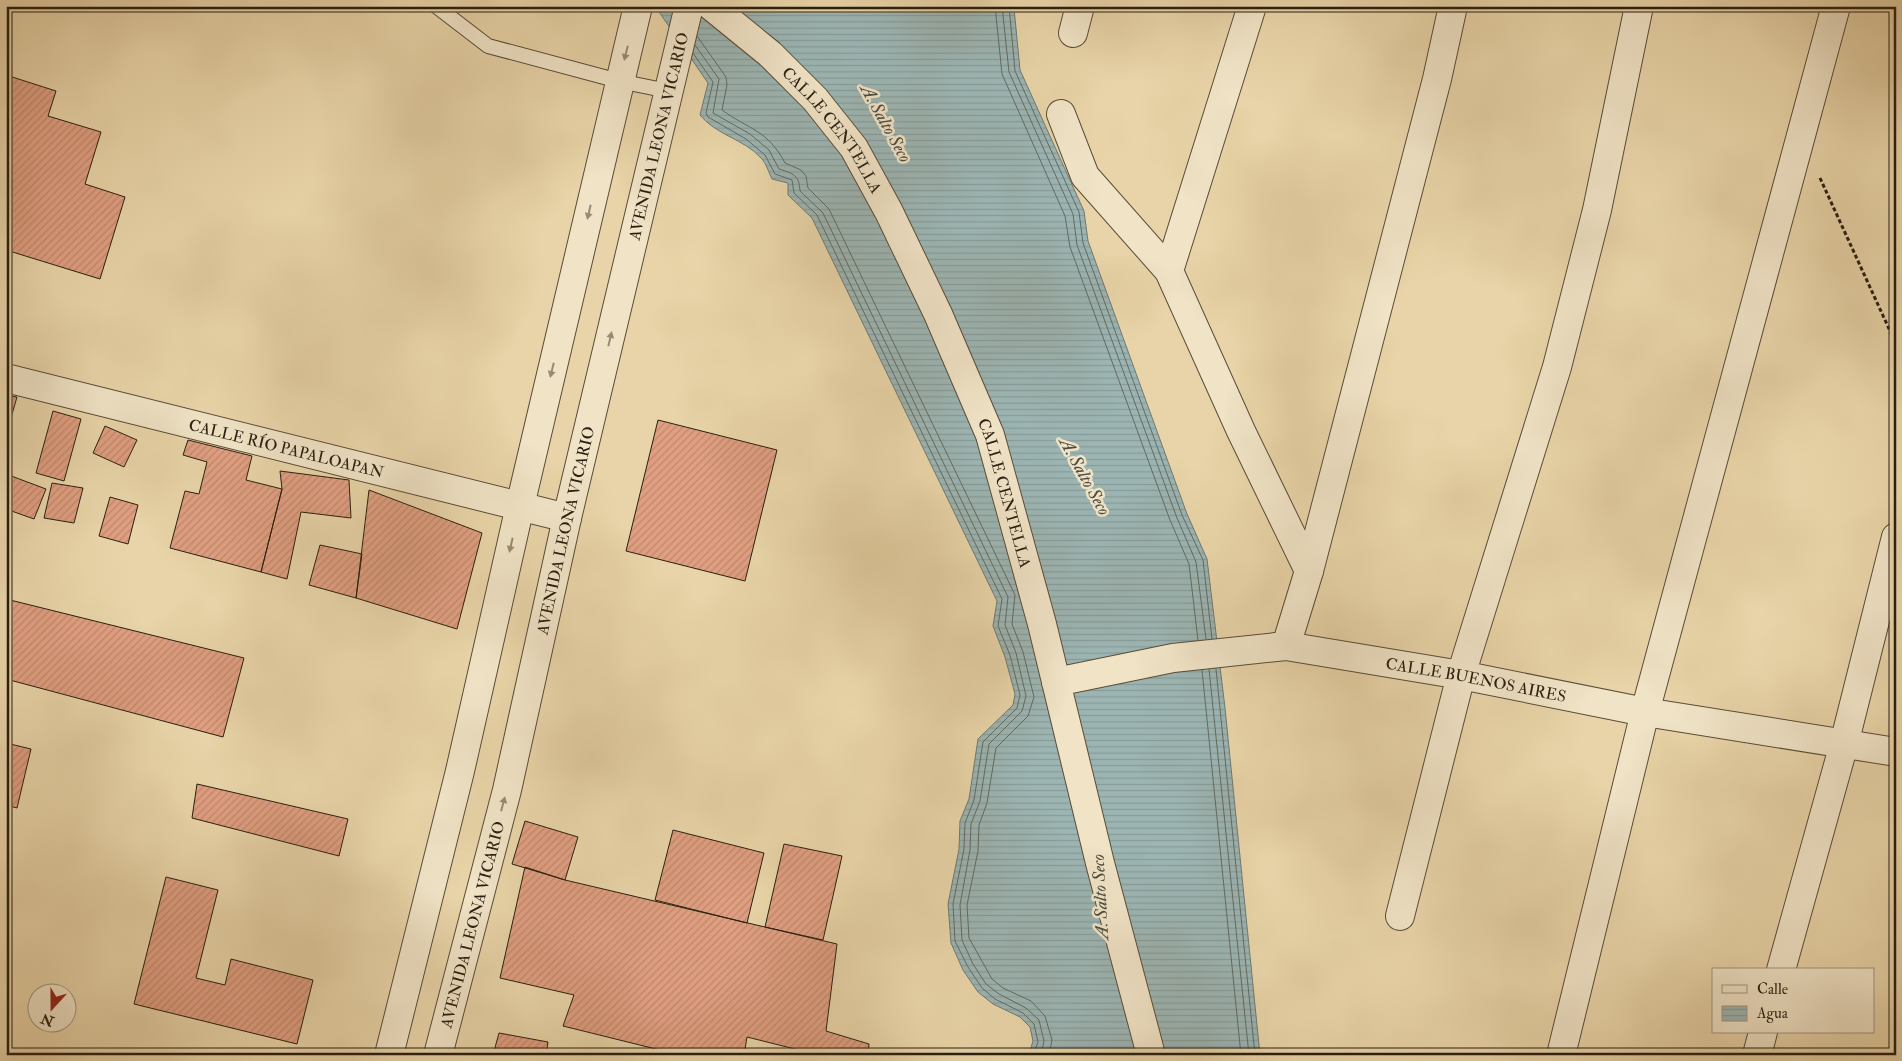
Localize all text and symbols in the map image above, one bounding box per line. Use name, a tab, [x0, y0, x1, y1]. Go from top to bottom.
street label: AVENIDA LEONA VICARIO	[624, 30, 693, 243]
one-way arrow	[622, 46, 630, 61]
street label: CALLE CENTELLA	[777, 63, 886, 197]
water label: A. Salto Seco	[854, 78, 916, 166]
one-way arrow	[585, 204, 593, 219]
one-way arrow	[606, 331, 614, 346]
one-way arrow	[548, 363, 556, 378]
street label: CALLE RÍO PAPALOAPAN	[187, 415, 386, 483]
street label: CALLE CENTELLA	[973, 415, 1035, 570]
street label: AVENIDA LEONA VICARIO	[532, 424, 600, 637]
water label: A. Salto Seco	[1053, 431, 1115, 519]
one-way arrow	[507, 538, 515, 553]
street label: CALLE BUENOS AIRES	[1384, 654, 1568, 707]
one-way arrow	[500, 797, 508, 812]
street label: AVENIDA LEONA VICARIO	[436, 819, 509, 1031]
water label: A. Salto Seco	[1087, 853, 1114, 943]
legend	[1712, 968, 1874, 1034]
text: Calle	[1757, 980, 1788, 999]
north arrow	[28, 984, 78, 1034]
text: Agua	[1756, 1004, 1789, 1023]
text: N	[38, 1009, 57, 1030]

